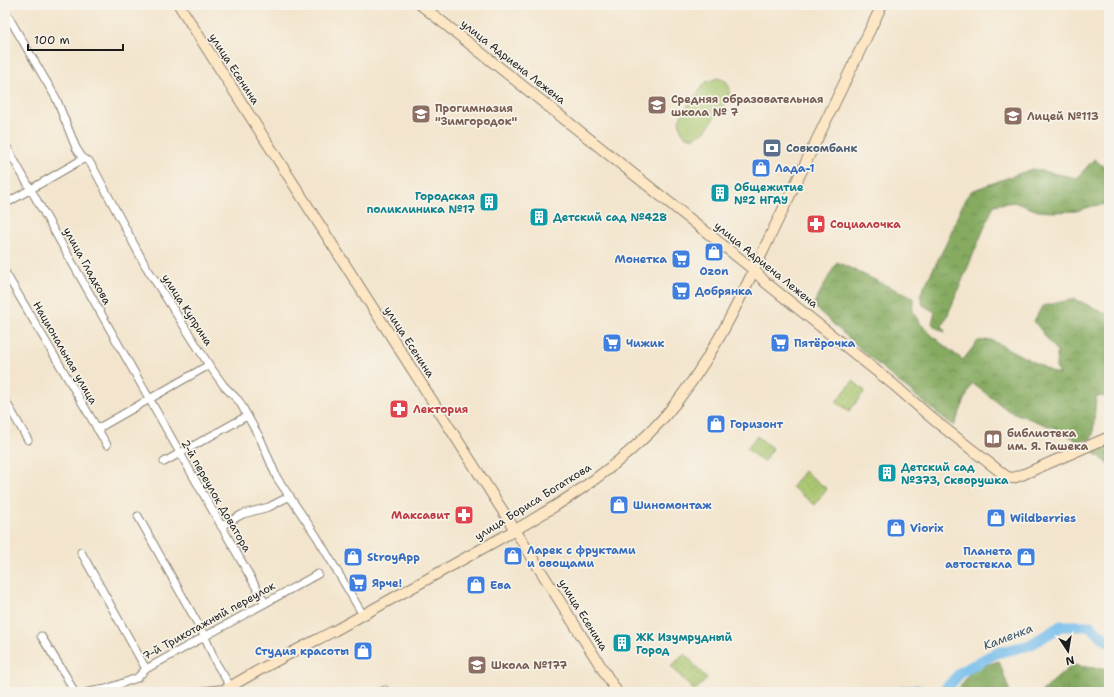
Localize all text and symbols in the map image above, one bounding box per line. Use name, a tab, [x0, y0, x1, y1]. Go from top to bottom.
street label: улица Адриена Лежена	[457, 16, 569, 108]
scale bar	[28, 26, 123, 52]
street label: улица Есенина	[205, 31, 263, 108]
text: 100 m	[34, 32, 70, 48]
place label: Средняя образовательная школа № 7	[671, 92, 824, 120]
school or university icon: Средняя образовательная школа № 7	[646, 94, 668, 116]
place label: Прогимназия "Зимгородок"	[435, 101, 517, 129]
school or university icon: Прогимназия "Зимгородок"	[410, 103, 432, 125]
school or university icon: Лицей №113	[1002, 105, 1024, 127]
place label: Лицей №113	[1027, 109, 1099, 124]
bank icon: Совкомбанк	[761, 137, 783, 159]
place label: Совкомбанк	[786, 141, 857, 156]
shop icon: Лада-1	[750, 157, 772, 179]
place label: Лада-1	[775, 161, 814, 176]
place label: Общежитие №2 НГАУ	[734, 180, 804, 208]
building icon: Общежитие №2 НГАУ	[709, 182, 731, 204]
place label: Городская поликлиника №17	[366, 189, 475, 217]
building icon: Городская поликлиника №17	[478, 191, 500, 213]
building icon: Детский сад №428	[528, 206, 550, 228]
place label: Детский сад №428	[553, 210, 667, 225]
pharmacy icon: Социалочка	[805, 213, 827, 235]
place label: Социалочка	[830, 217, 901, 232]
street label: улица Адриена Лежена	[711, 219, 821, 312]
street label: улица Гладкова	[60, 225, 115, 308]
shop icon: Ozon	[703, 241, 725, 263]
supermarket icon: Монетка	[670, 248, 692, 270]
place label: Монетка	[614, 252, 667, 267]
place label: Ozon	[700, 264, 729, 279]
street label: улица Куприна	[158, 271, 216, 349]
supermarket icon: Добрянка	[670, 280, 692, 302]
place label: Добрянка	[695, 284, 753, 299]
street label: Национальная улица	[29, 299, 101, 407]
street label: улица Есенина	[380, 304, 438, 381]
supermarket icon: Чижик	[601, 332, 623, 354]
supermarket icon: Пятёрочка	[769, 332, 791, 354]
place label: Чижик	[626, 336, 664, 351]
place label: Пятёрочка	[794, 336, 856, 351]
pharmacy icon: Лектория	[388, 398, 410, 420]
place label: Лектория	[413, 402, 469, 417]
shop icon: Горизонт	[705, 413, 727, 435]
place label: Горизонт	[730, 417, 784, 432]
place label: библиотека им. Я. Гашека	[1007, 426, 1089, 454]
library icon: библиотека им. Я. Гашека	[982, 428, 1004, 450]
street label: 2-й переулок Доватора	[178, 437, 254, 555]
street label: улица Бориса Богаткова	[472, 460, 594, 544]
place label: Детский сад №373, Скворушка	[901, 460, 1009, 488]
building icon: Детский сад №373, Скворушка	[876, 462, 898, 484]
shop icon: Шиномонтаж	[608, 494, 630, 516]
place label: Шиномонтаж	[633, 498, 712, 513]
pharmacy icon: Максавит	[453, 504, 475, 526]
shop icon: Wildberries	[985, 507, 1007, 529]
place label: Максавит	[391, 508, 450, 523]
place label: Wildberries	[1010, 511, 1076, 526]
shop icon: Viorix	[885, 517, 907, 539]
place label: Viorix	[910, 521, 944, 536]
place label: Ларек с фруктами и овощами	[527, 543, 636, 571]
place label: Планета автостекла	[945, 544, 1012, 572]
shop icon: Ларек с фруктами и овощами	[502, 545, 524, 567]
shop icon: StroyApp	[342, 546, 364, 568]
shop icon: Планета автостекла	[1015, 546, 1037, 568]
place label: StroyApp	[367, 550, 420, 565]
supermarket icon: Ярче!	[347, 572, 369, 594]
shop icon: Ева	[465, 574, 487, 596]
place label: Ярче!	[372, 576, 402, 591]
street label: улица Есенина	[555, 576, 611, 654]
street label: 7-й Трикотажный переулок	[140, 578, 278, 664]
place label: Ева	[490, 578, 511, 593]
water label: Каменка	[981, 620, 1035, 654]
place label: ЖК Изумрудный Город	[636, 630, 733, 658]
north arrow	[1048, 631, 1088, 671]
building icon: ЖК Изумрудный Город	[611, 632, 633, 654]
shop icon: Студия красоты	[352, 640, 374, 662]
place label: Студия красоты	[255, 644, 349, 659]
text: N	[1064, 652, 1076, 669]
school or university icon: Школа №177	[466, 654, 488, 676]
place label: Школа №177	[491, 658, 568, 673]

